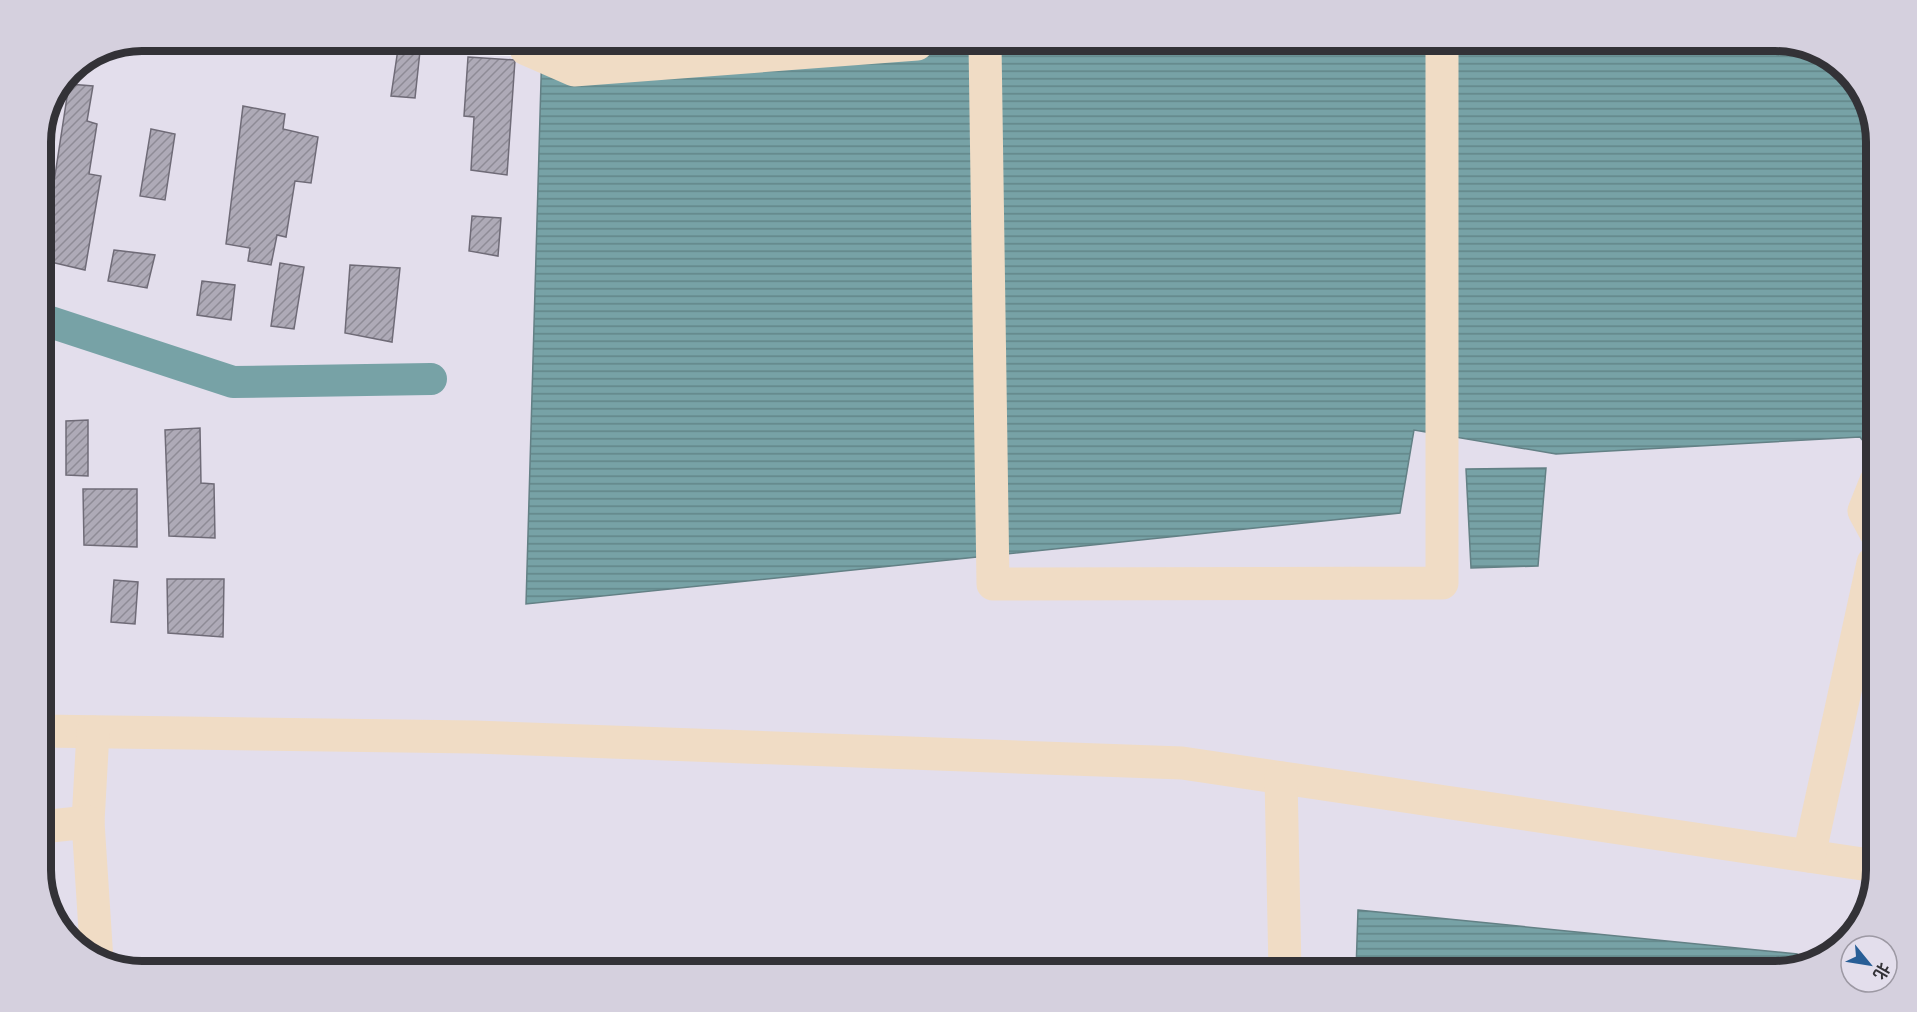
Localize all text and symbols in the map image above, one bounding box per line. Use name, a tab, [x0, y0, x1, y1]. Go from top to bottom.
north arrow	[1839, 934, 1899, 994]
text: 北	[1870, 960, 1895, 983]

